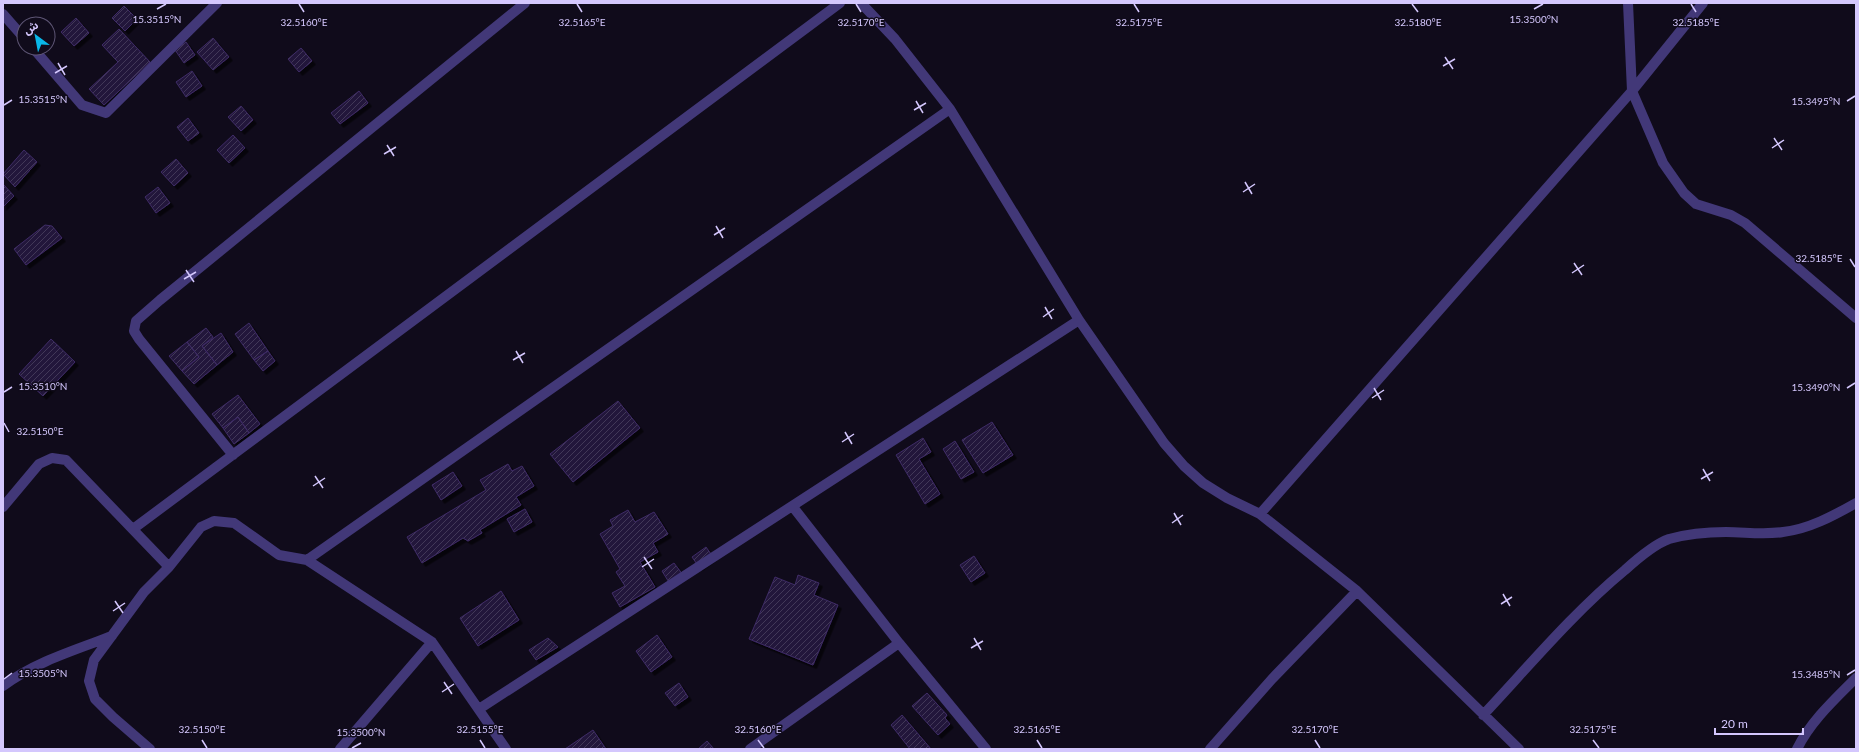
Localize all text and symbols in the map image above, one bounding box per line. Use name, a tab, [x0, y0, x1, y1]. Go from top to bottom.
text: 15.3515°N	[133, 13, 181, 25]
text: 15.3500°N	[1510, 13, 1558, 25]
north arrow	[16, 16, 56, 56]
text: 32.5160°E	[280, 16, 328, 28]
text: 32.5165°E	[558, 16, 606, 28]
text: 32.5170°E	[837, 16, 885, 28]
text: 32.5175°E	[1115, 16, 1163, 28]
text: 32.5180°E	[1394, 16, 1442, 28]
text: 32.5185°E	[1672, 16, 1720, 28]
text: ش	[21, 18, 41, 37]
text: 15.3515°N	[19, 93, 67, 105]
text: 15.3495°N	[1792, 95, 1840, 107]
text: 32.5185°E	[1795, 252, 1843, 264]
text: 15.3510°N	[19, 380, 67, 392]
text: 15.3490°N	[1792, 381, 1840, 393]
text: 32.5150°E	[16, 425, 64, 437]
text: 15.3505°N	[19, 667, 67, 679]
text: 15.3485°N	[1792, 668, 1840, 680]
scale bar	[1715, 710, 1803, 736]
text: 20 m	[1721, 716, 1748, 731]
text: 32.5150°E	[178, 723, 226, 735]
text: 32.5155°E	[456, 723, 504, 735]
text: 32.5160°E	[734, 723, 782, 735]
text: 32.5165°E	[1013, 723, 1061, 735]
text: 32.5170°E	[1291, 723, 1339, 735]
text: 32.5175°E	[1569, 723, 1617, 735]
text: 15.3500°N	[337, 726, 385, 738]

